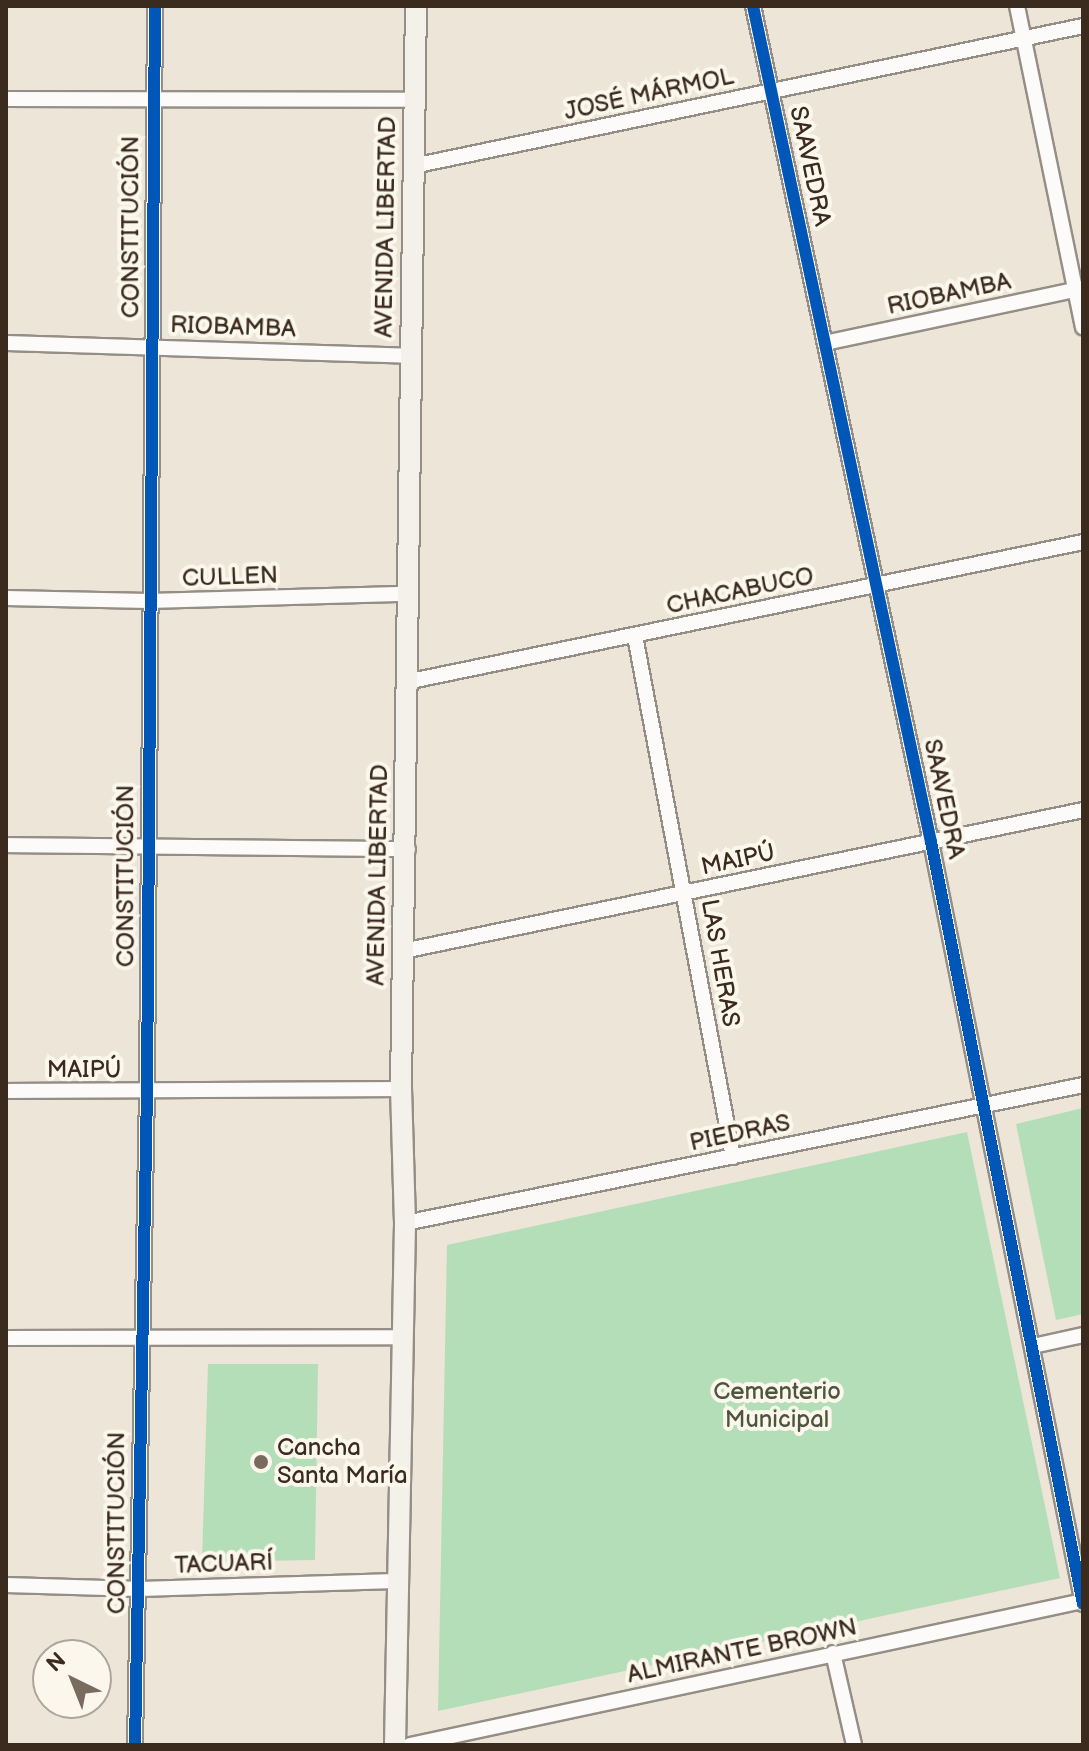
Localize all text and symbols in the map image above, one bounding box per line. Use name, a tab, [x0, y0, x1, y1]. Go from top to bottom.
street label: JOSÉ MÁRMOL	[562, 62, 736, 126]
street label: SAAVEDRA	[783, 103, 837, 229]
street label: AVENIDA LIBERTAD	[370, 116, 402, 338]
street label: CONSTITUCIÓN	[117, 136, 145, 318]
street label: RIOBAMBA	[885, 267, 1013, 321]
street label: RIOBAMBA	[170, 310, 296, 344]
street label: CULLEN	[181, 561, 279, 593]
street label: CHACABUCO	[664, 561, 816, 621]
street label: SAAVEDRA	[917, 736, 971, 862]
street label: AVENIDA LIBERTAD	[362, 764, 394, 986]
street label: CONSTITUCIÓN	[112, 785, 140, 967]
street label: MAIPÚ	[698, 838, 778, 882]
street label: LAS HERAS	[695, 897, 745, 1029]
street label: MAIPÚ	[47, 1056, 121, 1084]
street label: PIEDRAS	[687, 1108, 793, 1158]
park label: Cementerio Municipal	[713, 1378, 841, 1434]
street label: CONSTITUCIÓN	[103, 1432, 131, 1614]
place label: Cancha Santa María	[277, 1434, 408, 1490]
marker: Cancha Santa María	[252, 1453, 270, 1471]
street label: TACUARÍ	[174, 1548, 274, 1580]
street label: ALMIRANTE BROWN	[624, 1613, 860, 1689]
north arrow	[32, 1639, 112, 1719]
text: N	[41, 1647, 72, 1678]

